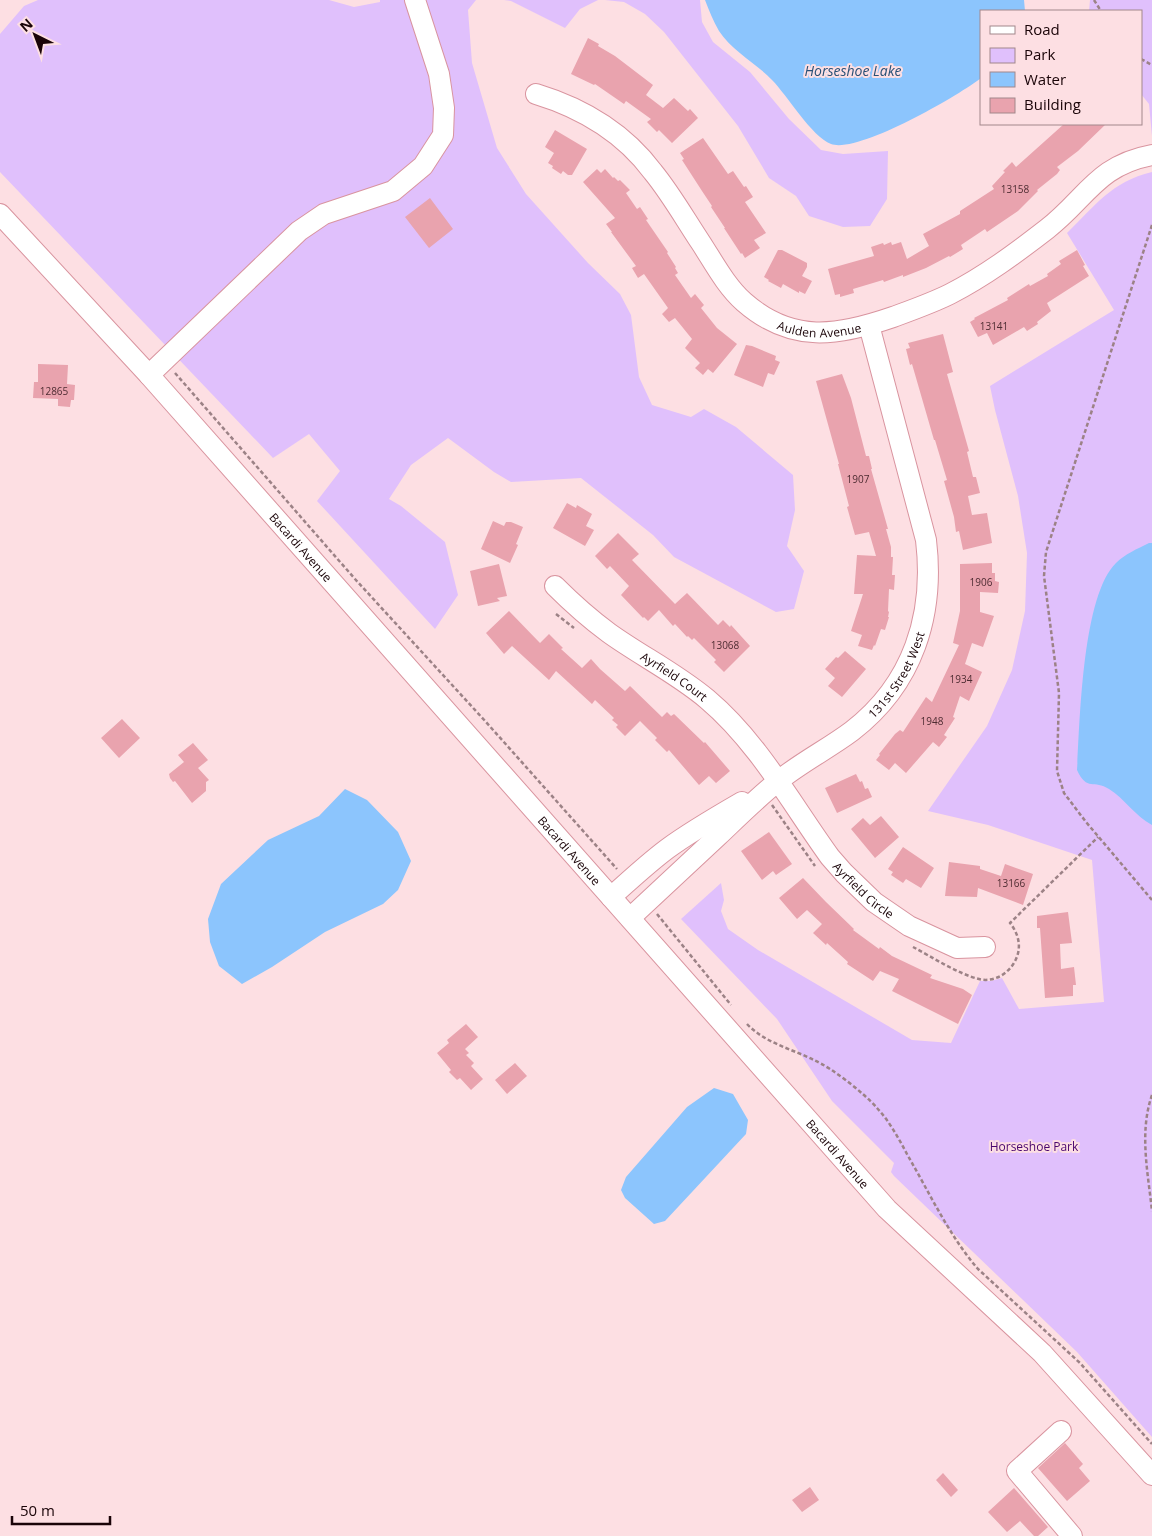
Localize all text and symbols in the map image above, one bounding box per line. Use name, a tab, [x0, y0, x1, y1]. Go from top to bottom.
north arrow	[10, 10, 60, 60]
legend	[980, 10, 1142, 125]
text: N	[15, 14, 37, 36]
text: Road	[1024, 19, 1060, 39]
text: Park	[1024, 44, 1055, 64]
water label: Horseshoe Lake	[805, 61, 902, 80]
text: Water	[1024, 69, 1066, 89]
text: Building	[1024, 94, 1081, 114]
house number: 13158	[1001, 182, 1030, 196]
street label: Aulden Avenue	[775, 316, 863, 341]
house number: 13141	[980, 319, 1008, 333]
house number: 12865	[40, 384, 69, 398]
house number: 1907	[847, 472, 870, 486]
street label: Bacardi Avenue	[266, 509, 337, 585]
house number: 1906	[970, 575, 993, 589]
street label: 131st Street West	[864, 630, 928, 721]
house number: 13068	[711, 638, 740, 652]
street label: Ayrfield Court	[638, 648, 711, 705]
house number: 1934	[950, 672, 973, 686]
house number: 1948	[921, 714, 944, 728]
street label: Bacardi Avenue	[534, 812, 605, 889]
street label: Ayrfield Circle	[829, 858, 898, 922]
house number: 13166	[997, 876, 1026, 890]
street label: Bacardi Avenue	[803, 1115, 873, 1192]
park label: Horseshoe Park	[990, 1138, 1079, 1155]
scale bar	[12, 1494, 110, 1526]
text: 50 m	[20, 1500, 55, 1520]

